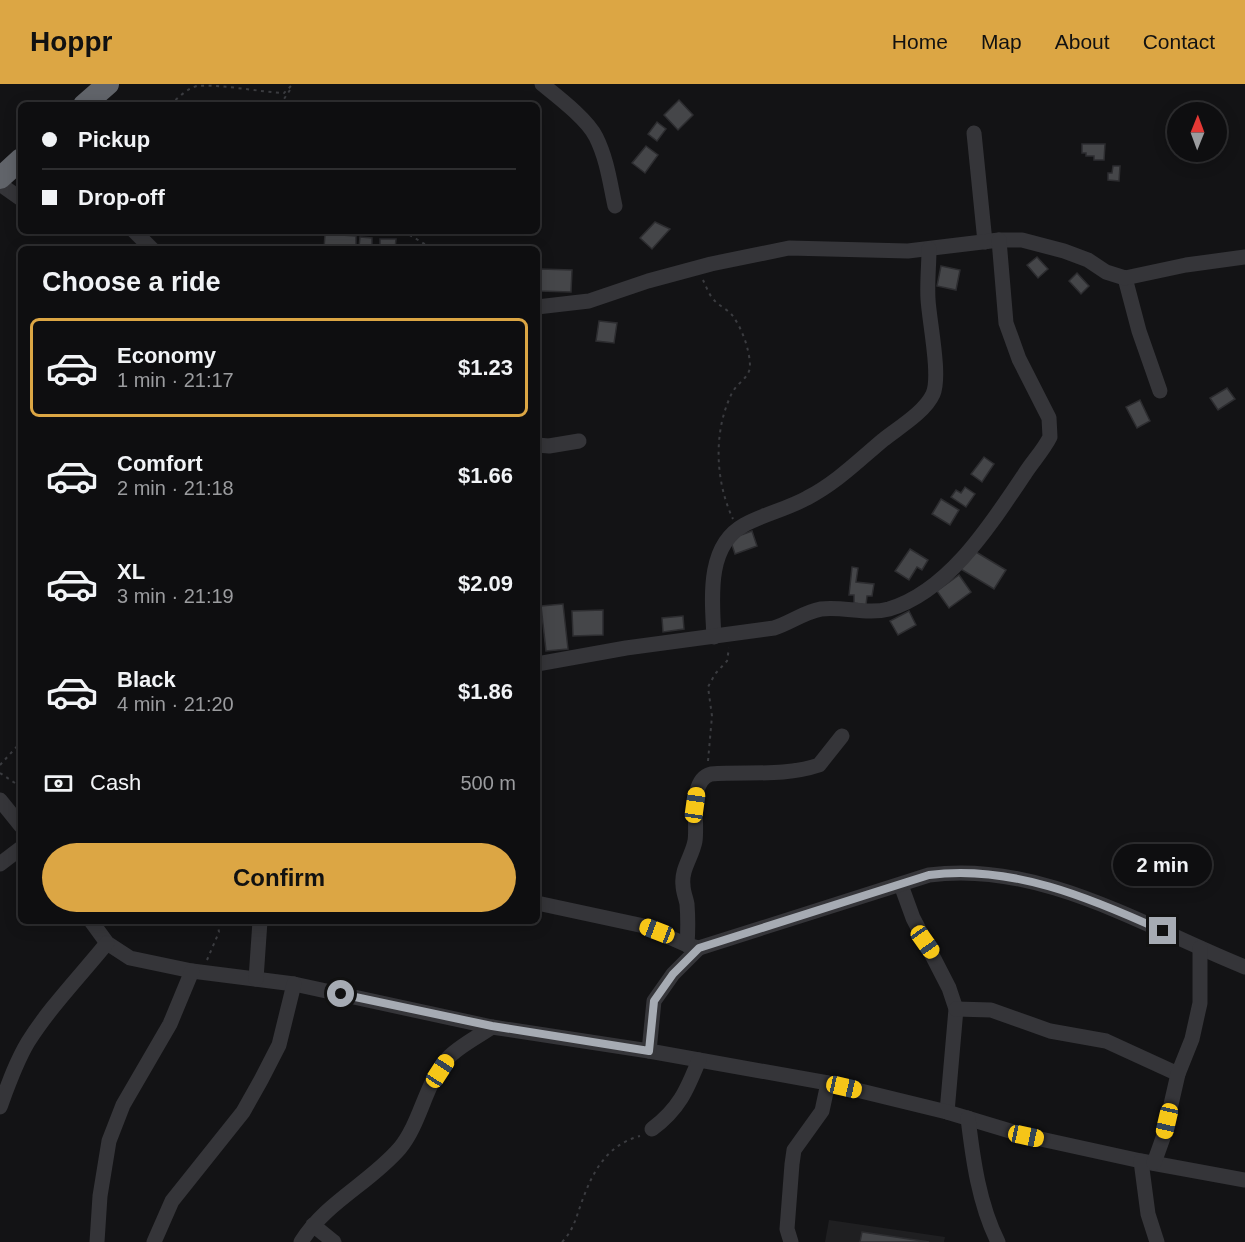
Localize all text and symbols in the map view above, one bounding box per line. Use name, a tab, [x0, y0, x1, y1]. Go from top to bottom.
text: Hoppr	[30, 26, 112, 57]
text: Home	[892, 30, 948, 53]
text: Map	[981, 30, 1022, 53]
text: About	[1055, 30, 1110, 53]
text: Contact	[1143, 30, 1215, 53]
north arrow	[1167, 102, 1227, 162]
map controls	[1167, 102, 1227, 162]
text: Pickup	[78, 127, 150, 152]
text: Drop-off	[78, 185, 165, 210]
text: Choose a ride	[42, 267, 221, 297]
icon: car	[45, 341, 99, 395]
text: Economy	[117, 343, 216, 368]
text: $1.23	[458, 355, 513, 380]
text: 1 min · 21:17	[117, 369, 234, 391]
icon: car	[45, 449, 99, 503]
text: Comfort	[117, 451, 203, 476]
text: $1.66	[458, 463, 513, 488]
text: 2 min · 21:18	[117, 477, 234, 499]
icon: car	[45, 557, 99, 611]
text: XL	[117, 559, 145, 584]
text: $2.09	[458, 571, 513, 596]
text: 3 min · 21:19	[117, 585, 234, 607]
icon: car	[45, 665, 99, 719]
text: Black	[117, 667, 176, 692]
text: $1.86	[458, 679, 513, 704]
text: 4 min · 21:20	[117, 693, 234, 715]
icon: cash	[42, 767, 75, 800]
text: Cash	[90, 770, 141, 795]
text: 500 m	[460, 772, 516, 794]
car	[684, 786, 706, 824]
button: Confirm	[42, 843, 516, 912]
callout: 2 min	[1114, 844, 1212, 886]
text: 2 min	[1136, 854, 1189, 876]
car	[637, 916, 677, 946]
route end	[1149, 917, 1176, 944]
car	[907, 922, 943, 962]
route start	[327, 980, 354, 1007]
car	[423, 1051, 457, 1091]
car	[824, 1074, 864, 1100]
car	[1154, 1101, 1180, 1141]
car	[1007, 1123, 1045, 1149]

